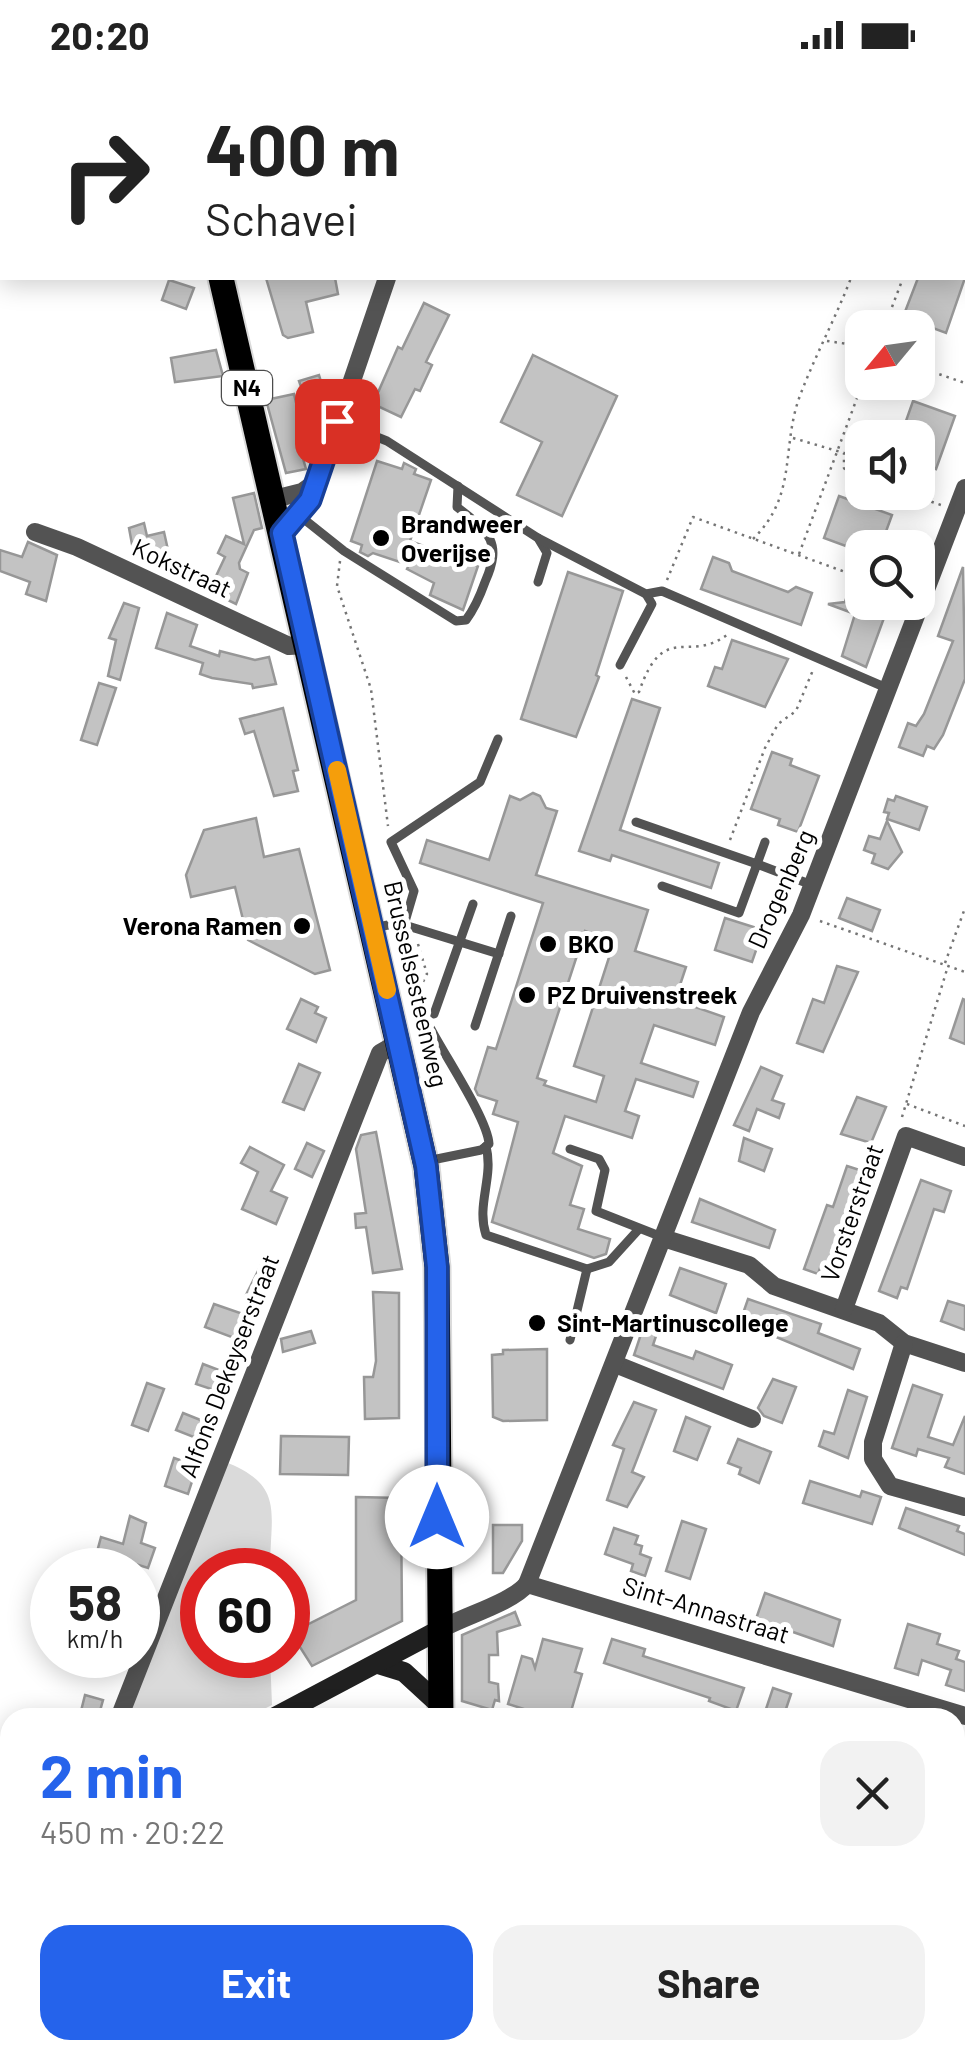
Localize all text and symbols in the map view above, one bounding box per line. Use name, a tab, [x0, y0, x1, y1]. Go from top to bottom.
text: 20:20	[50, 12, 150, 58]
text: 400 m	[205, 106, 400, 190]
icon: right	[40, 110, 170, 240]
text: Schavei	[205, 191, 358, 245]
north arrow	[845, 310, 935, 400]
map controls	[845, 310, 935, 620]
road number: N4	[222, 371, 272, 405]
pin	[295, 379, 380, 464]
icon: arrive	[310, 394, 365, 449]
button: sound	[845, 420, 935, 510]
place label: Brandweer Overijse	[401, 508, 523, 567]
marker: Brandweer Overijse	[370, 527, 392, 549]
button: search	[845, 530, 935, 620]
street label: Kokstraat	[128, 531, 237, 603]
street label: Drogenberg	[741, 824, 820, 953]
street label: Brusselsesteenweg	[379, 878, 455, 1090]
place label: Verona Ramen	[123, 910, 282, 940]
marker: Verona Ramen	[291, 915, 313, 937]
place label: BKO	[568, 928, 614, 958]
marker: BKO	[537, 933, 559, 955]
place label: PZ Druivenstreek	[547, 979, 737, 1009]
marker: PZ Druivenstreek	[516, 984, 538, 1006]
street label: Vorsterstraat	[813, 1140, 889, 1286]
street label: Alfons Dekeyserstraat	[172, 1250, 284, 1481]
place label: Sint-Martinuscollege	[557, 1307, 789, 1337]
marker: Sint-Martinuscollege	[526, 1312, 548, 1334]
position arrow	[385, 1465, 489, 1569]
speed limit sign: 60	[180, 1548, 310, 1678]
street label: Sint-Annastraat	[619, 1569, 793, 1649]
text: 58	[68, 1571, 122, 1631]
text: km/h	[67, 1623, 123, 1653]
text: 2 min	[40, 1738, 184, 1810]
button: close	[820, 1741, 925, 1846]
text: 450 m · 20:22	[40, 1812, 225, 1850]
button: Exit	[40, 1925, 473, 2040]
button: Share	[493, 1925, 925, 2040]

